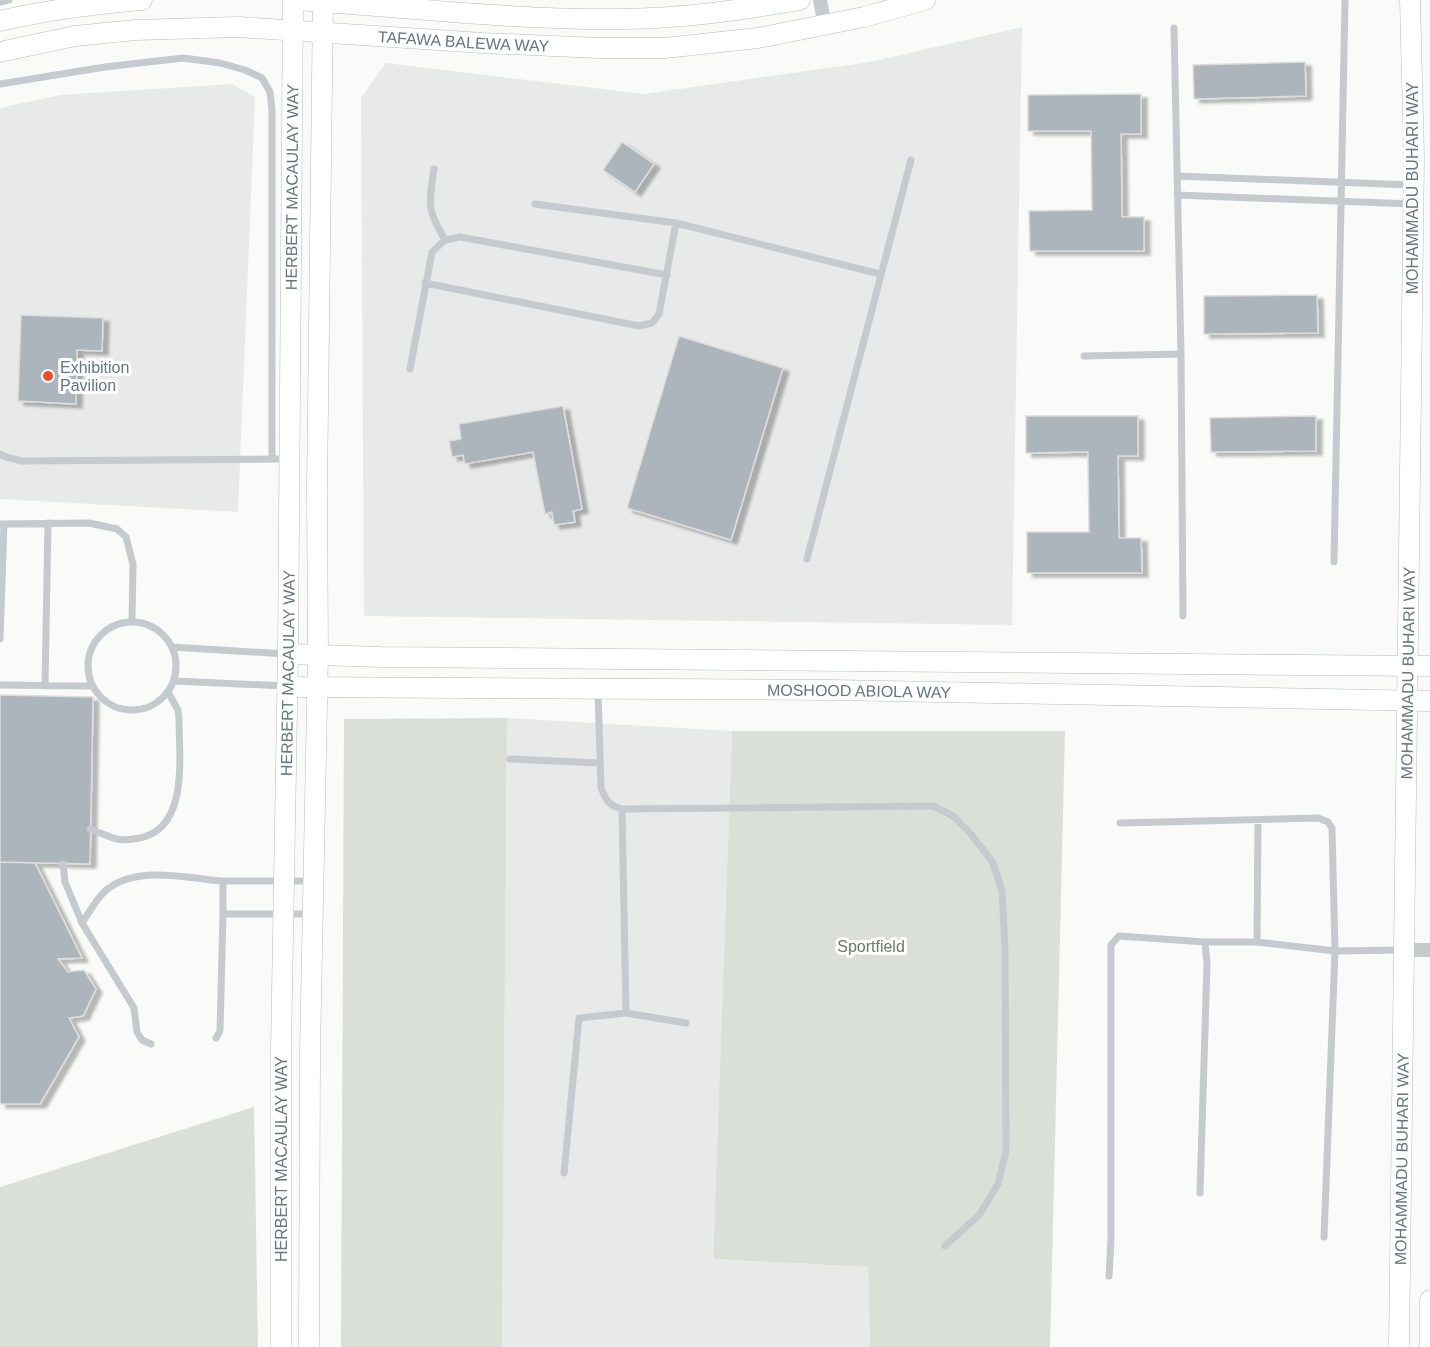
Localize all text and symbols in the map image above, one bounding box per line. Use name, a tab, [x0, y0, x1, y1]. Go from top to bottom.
street label: TAFAWA BALEWA WAY	[377, 28, 550, 55]
street label: MOHAMMADU BUHARI WAY	[1404, 81, 1421, 294]
street label: HERBERT MACAULAY WAY	[283, 84, 301, 290]
place label: Exhibition Pavilion	[60, 359, 129, 394]
marker: Exhibition Pavilion	[41, 369, 55, 383]
street label: MOHAMMADU BUHARI WAY	[1398, 566, 1418, 779]
street label: HERBERT MACAULAY WAY	[278, 570, 298, 776]
street label: MOSHOOD ABIOLA WAY	[767, 682, 952, 701]
park label: Sportfield	[837, 938, 905, 955]
street label: MOHAMMADU BUHARI WAY	[1392, 1052, 1412, 1265]
street label: HERBERT MACAULAY WAY	[273, 1056, 290, 1262]

